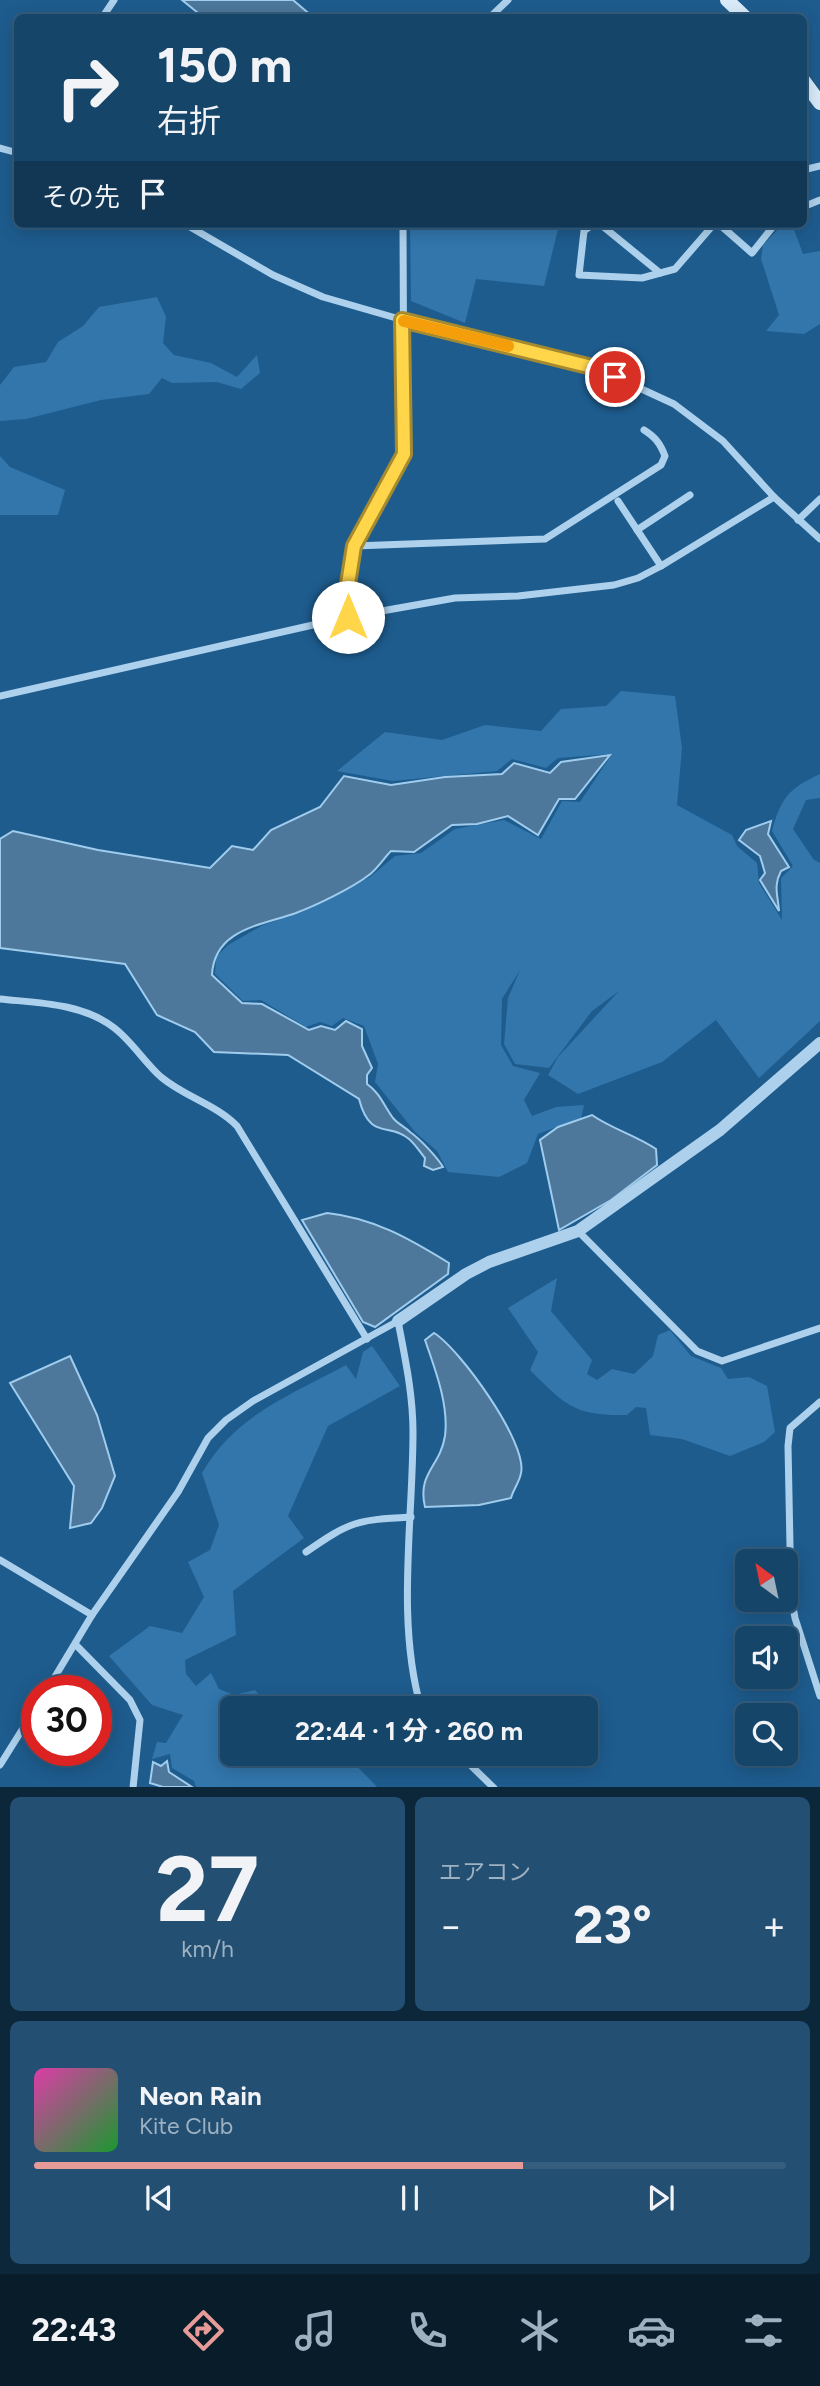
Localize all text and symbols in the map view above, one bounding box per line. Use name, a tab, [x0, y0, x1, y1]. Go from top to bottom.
text: 150 m	[157, 35, 292, 94]
icon: right	[42, 42, 133, 133]
text: 右折	[157, 102, 221, 140]
icon: arrive	[134, 175, 172, 213]
text: その先	[42, 181, 120, 213]
pin	[585, 347, 645, 407]
icon: arrive	[596, 358, 634, 396]
position arrow	[311, 580, 385, 654]
north arrow	[735, 1549, 798, 1612]
map controls	[735, 1549, 798, 1766]
button: sound	[735, 1626, 798, 1689]
speed limit sign: 30	[21, 1675, 112, 1766]
button: search	[735, 1703, 798, 1766]
text: 22:44 · 1 分 · 260 m	[295, 1715, 523, 1747]
text: 27	[156, 1835, 259, 1944]
text: エアコン	[439, 1858, 531, 1886]
text: 23°	[573, 1894, 652, 1956]
text: −	[439, 1903, 463, 1949]
text: +	[762, 1903, 786, 1949]
text: km/h	[181, 1935, 234, 1963]
text: Neon Rain	[139, 2080, 262, 2112]
text: Kite Club	[139, 2112, 233, 2140]
icon: previous	[140, 2179, 178, 2217]
icon: pause	[391, 2179, 429, 2217]
icon: next	[642, 2179, 680, 2217]
icon: directions	[179, 2306, 228, 2355]
icon: music	[291, 2306, 340, 2355]
icon: phone	[403, 2306, 452, 2355]
icon: climate	[515, 2306, 564, 2355]
icon: car	[627, 2306, 676, 2355]
icon: filters	[739, 2306, 788, 2355]
text: 22:43	[32, 2311, 116, 2349]

